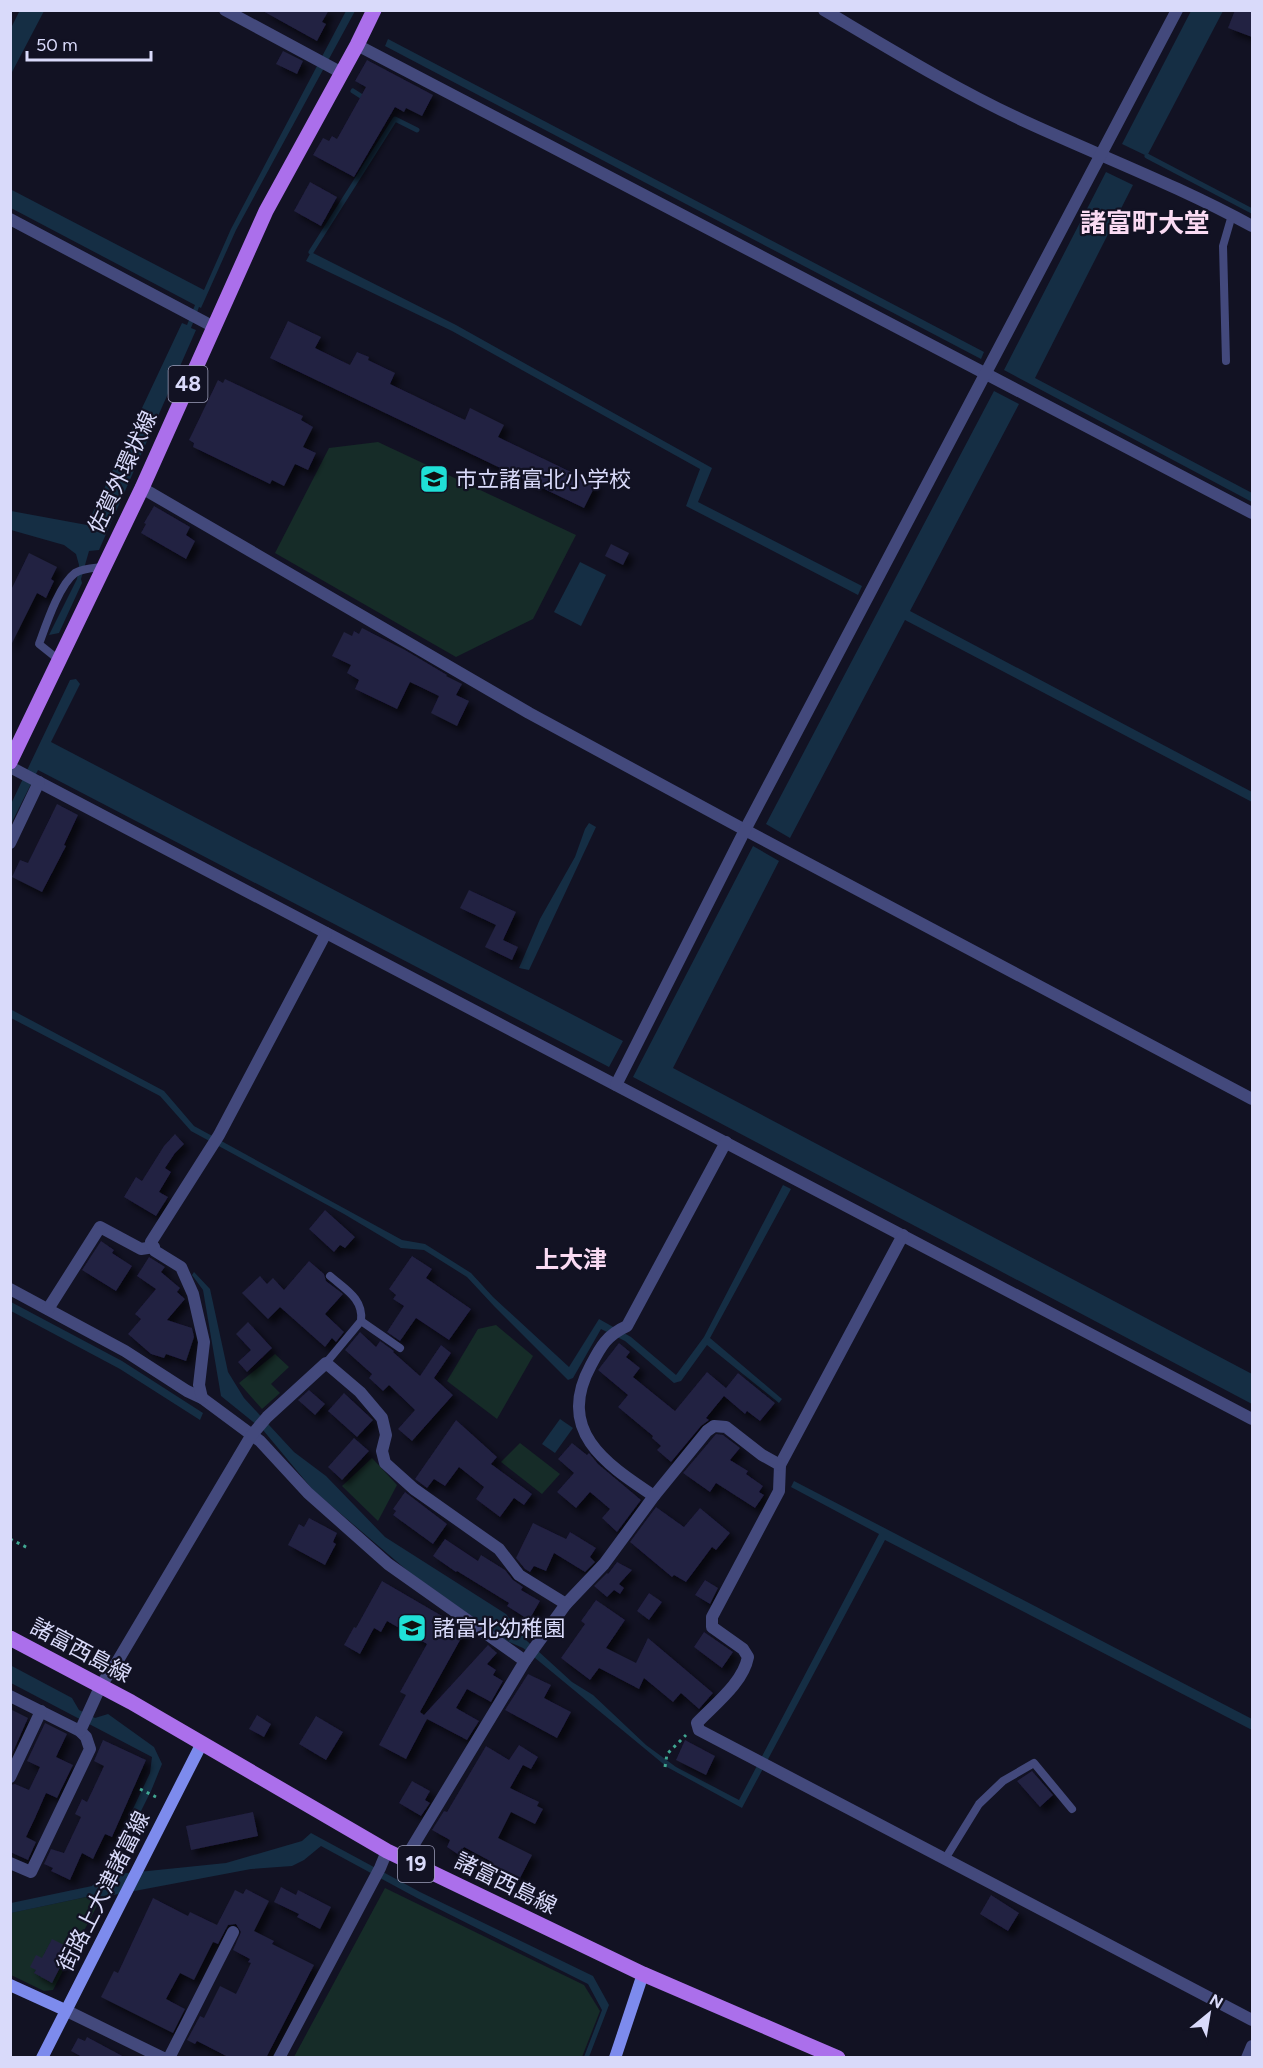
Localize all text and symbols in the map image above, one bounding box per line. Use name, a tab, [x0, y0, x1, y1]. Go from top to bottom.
scale bar	[27, 24, 152, 62]
text: 50 m	[36, 34, 78, 56]
district label: 諸富町大堂	[1080, 207, 1210, 239]
road number: 48	[168, 366, 207, 402]
street label: 佐賀外環状線	[82, 407, 163, 538]
school or university icon: 市立諸富北小学校	[418, 463, 450, 495]
place label: 市立諸富北小学校	[455, 466, 631, 493]
district label: 上大津	[535, 1245, 607, 1274]
school or university icon: 諸富北幼稚園	[396, 1612, 428, 1644]
street label: 諸富西島線	[26, 1613, 136, 1688]
place label: 諸富北幼稚園	[433, 1615, 565, 1642]
street label: 街路上大津諸富線	[51, 1807, 155, 1976]
road number: 19	[398, 1846, 434, 1882]
street label: 諸富西島線	[450, 1847, 561, 1920]
north arrow	[1179, 1984, 1239, 2044]
text: N	[1206, 1990, 1226, 2013]

